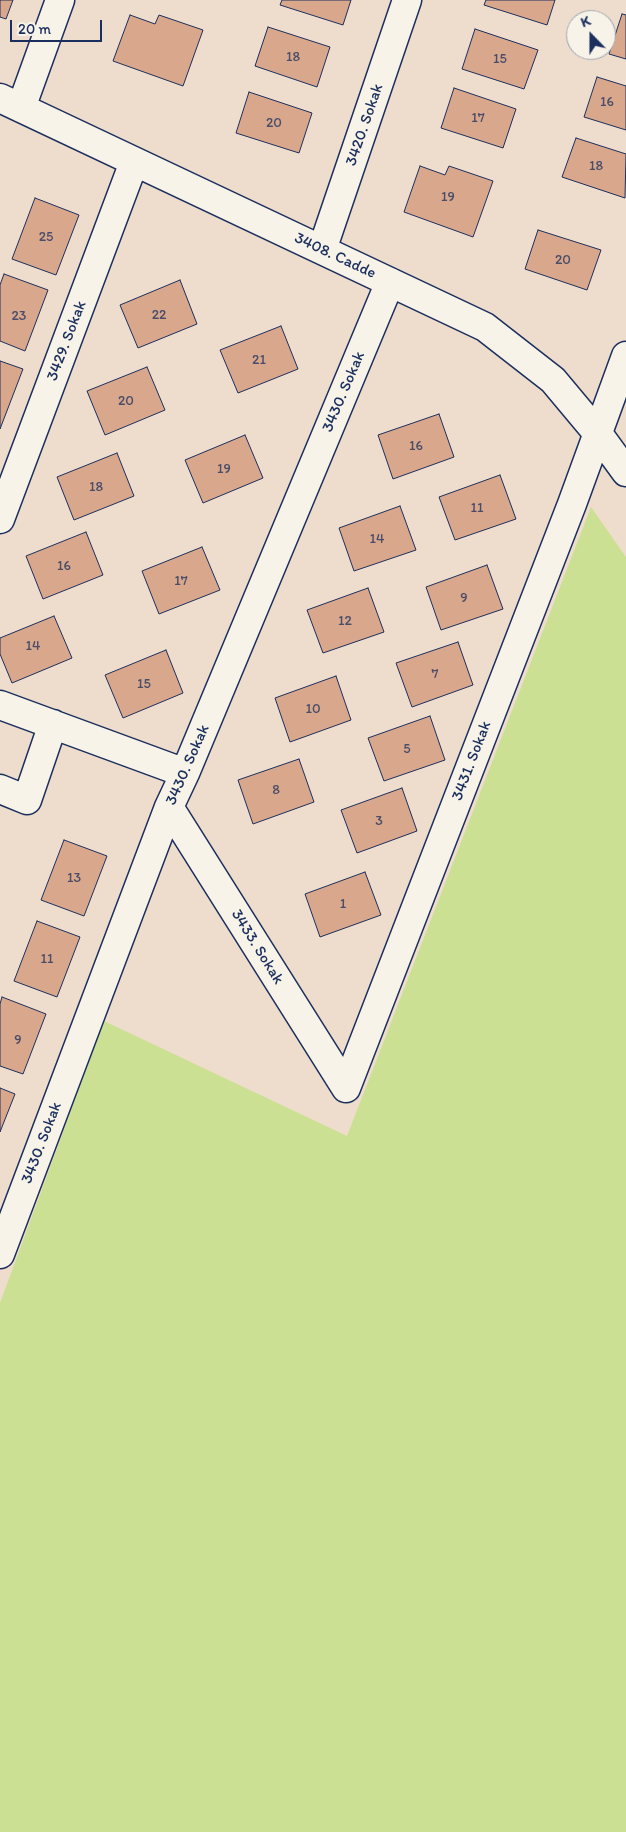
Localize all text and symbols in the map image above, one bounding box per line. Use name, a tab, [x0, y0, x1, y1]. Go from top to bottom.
scale bar	[12, 10, 105, 42]
north arrow	[566, 10, 616, 60]
text: K	[578, 12, 593, 31]
text: 20 m	[18, 20, 51, 38]
house number: 18	[286, 49, 300, 65]
house number: 15	[493, 51, 507, 67]
street label: 3420. Sokak	[342, 81, 388, 169]
house number: 16	[600, 94, 614, 110]
house number: 17	[471, 110, 485, 126]
house number: 20	[266, 115, 282, 131]
house number: 18	[589, 158, 603, 174]
house number: 19	[441, 189, 455, 205]
house number: 25	[39, 229, 53, 245]
street label: 3408. Cadde	[291, 229, 379, 283]
house number: 20	[555, 252, 571, 268]
street label: 3429. Sokak	[43, 298, 91, 384]
house number: 22	[152, 307, 166, 323]
house number: 23	[12, 308, 26, 324]
street label: 3430. Sokak	[318, 349, 370, 435]
house number: 21	[252, 352, 266, 368]
house number: 20	[118, 393, 134, 409]
house number: 16	[409, 438, 423, 454]
house number: 19	[217, 461, 231, 477]
house number: 18	[89, 479, 103, 495]
house number: 11	[471, 500, 483, 516]
house number: 14	[370, 531, 384, 547]
house number: 16	[57, 558, 71, 574]
house number: 17	[174, 573, 188, 589]
house number: 9	[460, 590, 468, 606]
house number: 12	[338, 613, 352, 629]
house number: 14	[26, 638, 40, 654]
house number: 7	[432, 666, 438, 682]
house number: 15	[137, 676, 151, 692]
house number: 10	[305, 701, 321, 717]
street label: 3431. Sokak	[448, 719, 496, 803]
street label: 3430. Sokak	[162, 722, 214, 808]
house number: 5	[403, 741, 411, 757]
house number: 8	[272, 782, 280, 798]
house number: 3	[375, 813, 383, 829]
house number: 13	[67, 870, 81, 886]
house number: 1	[340, 896, 346, 912]
street label: 3433. Sokak	[226, 906, 288, 988]
house number: 11	[41, 951, 53, 967]
house number: 9	[14, 1032, 22, 1048]
street label: 3430. Sokak	[18, 1099, 66, 1187]

